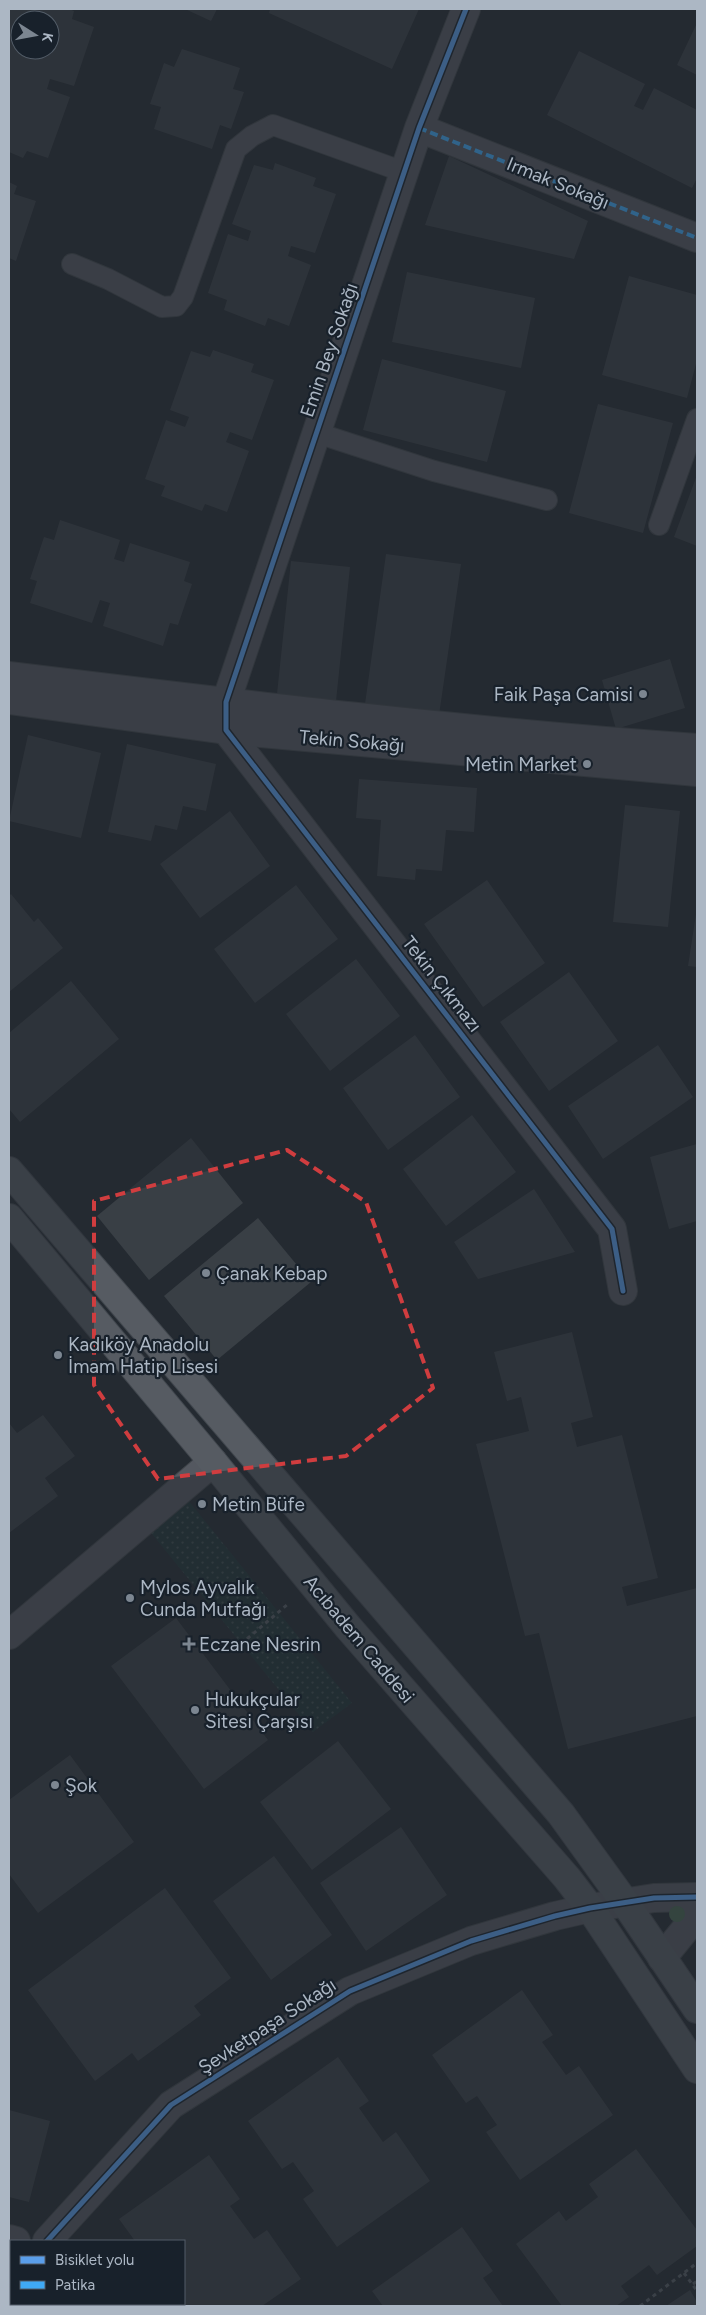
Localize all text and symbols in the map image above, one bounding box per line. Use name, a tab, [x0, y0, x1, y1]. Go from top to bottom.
north arrow	[10, 10, 60, 60]
text: K	[38, 31, 57, 44]
street label: Irmak Sokağı	[503, 152, 613, 214]
street label: Emin Bey Sokağı	[295, 280, 363, 420]
place label: Faik Paşa Camisi	[494, 683, 633, 706]
marker: Faik Paşa Camisi	[637, 688, 649, 700]
street label: Tekin Sokağı	[298, 725, 406, 757]
place label: Metin Market	[465, 753, 577, 776]
marker: Metin Market	[581, 758, 593, 770]
street label: Tekin Çıkmazı	[397, 931, 487, 1037]
place label: Çanak Kebap	[216, 1262, 327, 1285]
marker: Çanak Kebap	[200, 1267, 212, 1279]
place label: Kadıköy Anadolu İmam Hatip Lisesi	[68, 1333, 218, 1378]
marker: Kadıköy Anadolu İmam Hatip Lisesi	[52, 1349, 64, 1361]
place label: Metin Büfe	[212, 1493, 305, 1516]
marker: Metin Büfe	[196, 1498, 208, 1510]
street label: Acıbadem Caddesi	[299, 1570, 419, 1708]
place label: Mylos Ayvalık Cunda Mutfağı	[140, 1576, 266, 1621]
marker: Mylos Ayvalık Cunda Mutfağı	[124, 1592, 136, 1604]
place label: Eczane Nesrin	[199, 1633, 321, 1656]
marker: Eczane Nesrin	[183, 1638, 195, 1650]
place label: Hukukçular Sitesi Çarşısı	[205, 1688, 313, 1733]
marker: Hukukçular Sitesi Çarşısı	[189, 1704, 201, 1716]
place label: Şok	[65, 1774, 98, 1797]
marker: Şok	[49, 1779, 61, 1791]
street label: Şevketpaşa Sokağı	[194, 1973, 340, 2079]
legend	[10, 2240, 185, 2305]
text: Bisiklet yolu	[55, 2251, 134, 2269]
text: Patika	[55, 2276, 95, 2294]

